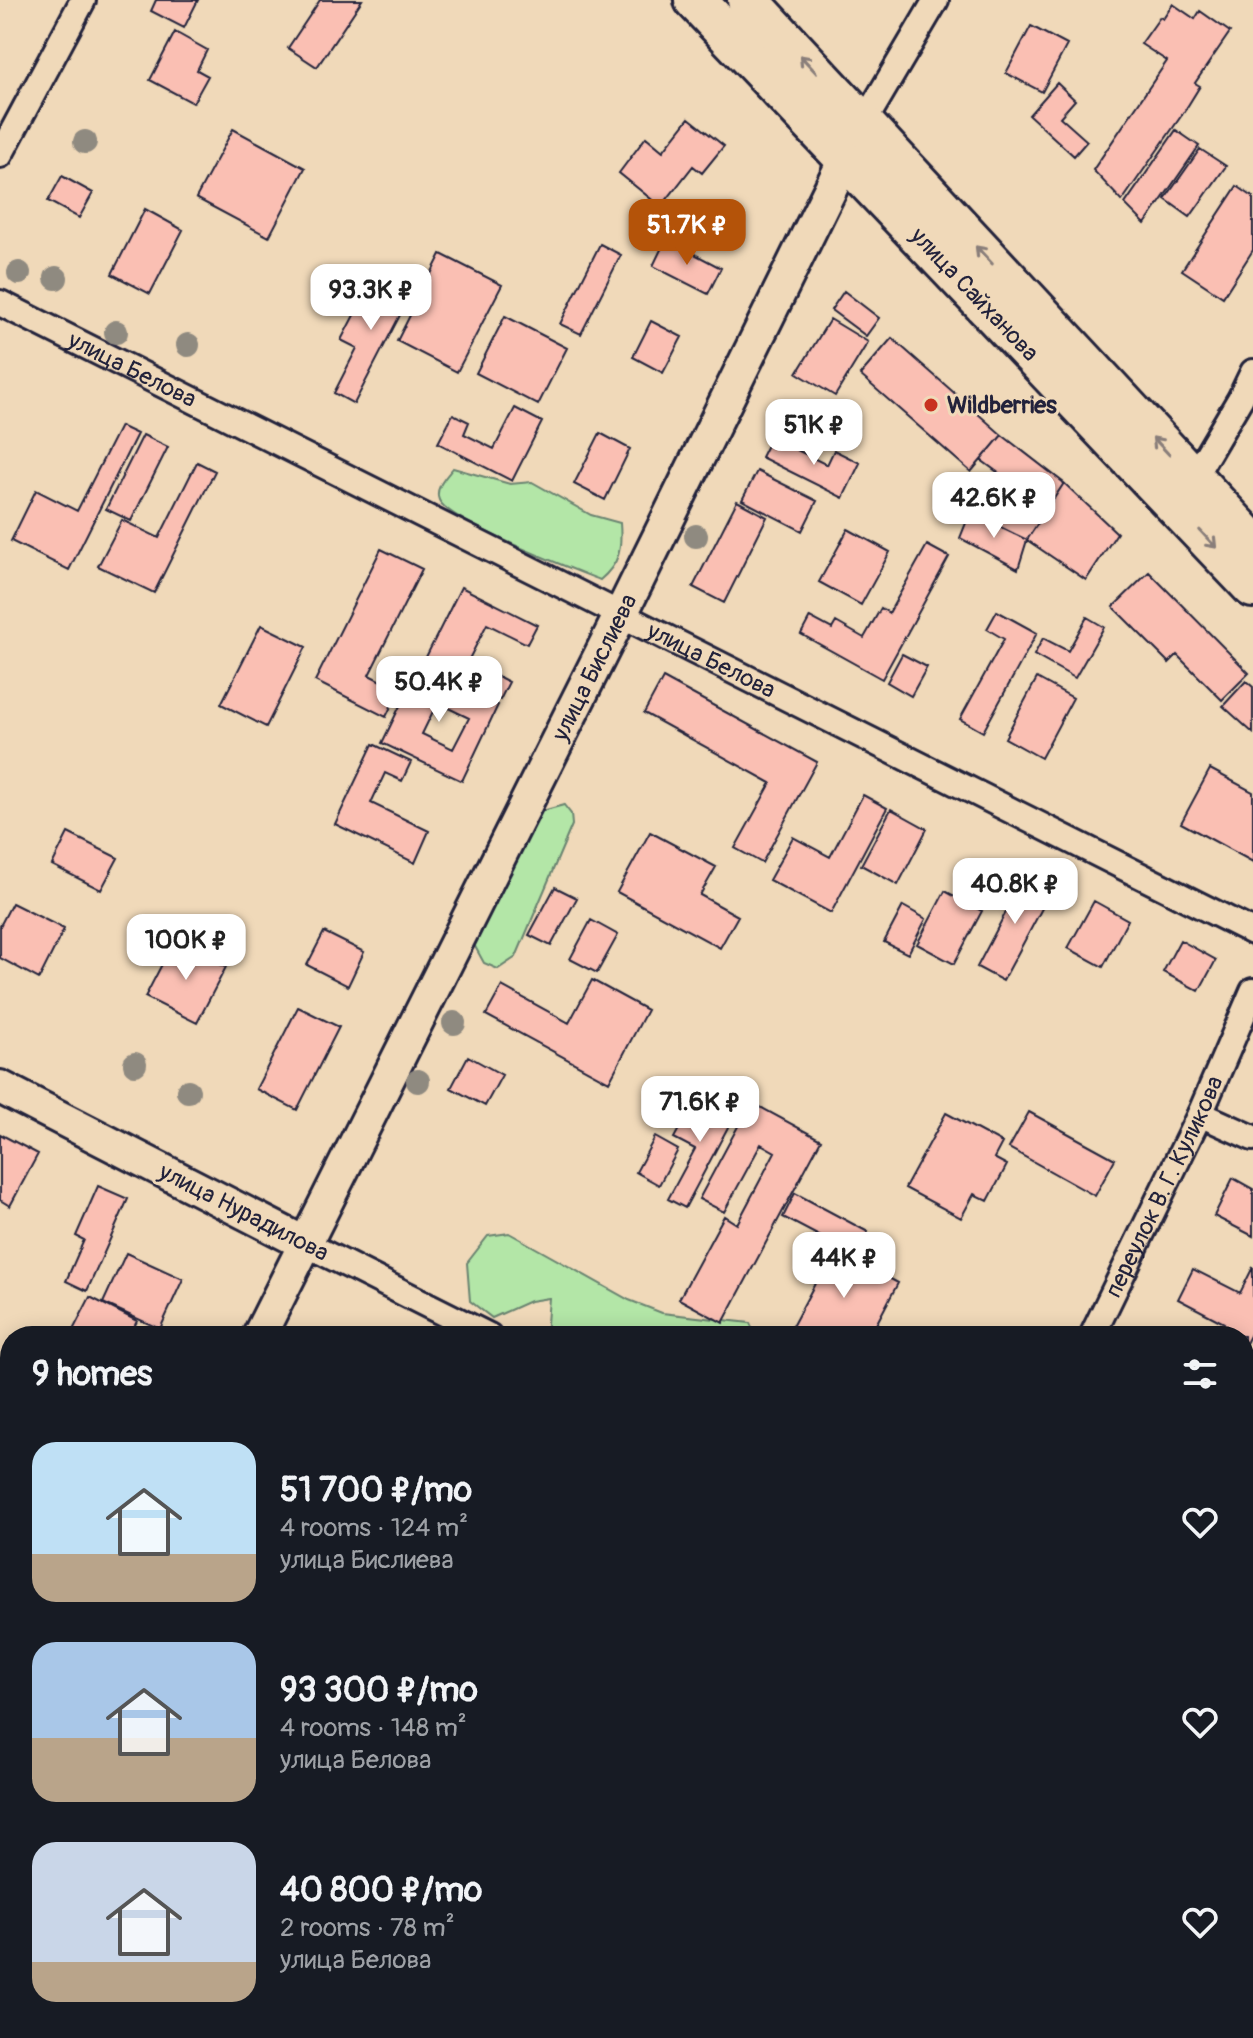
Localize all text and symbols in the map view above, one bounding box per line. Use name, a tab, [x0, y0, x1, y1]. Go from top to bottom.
one-way arrow	[799, 55, 817, 75]
pin: 51.7K ₽	[613, 199, 761, 267]
text: 51.7K ₽	[647, 209, 727, 241]
street label: улица Сайханова	[903, 221, 1045, 367]
one-way arrow	[976, 246, 994, 266]
pin: 93.3K ₽	[297, 264, 445, 332]
text: 93.3K ₽	[328, 274, 414, 306]
street label: улица Белова	[62, 325, 201, 414]
place label: Wildberries	[947, 391, 1057, 420]
marker: Wildberries	[922, 396, 940, 414]
pin: 51K ₽	[758, 399, 870, 467]
text: 51K ₽	[783, 409, 845, 441]
one-way arrow	[1152, 437, 1171, 456]
pin: 42.6K ₽	[920, 472, 1068, 540]
text: 42.6K ₽	[950, 482, 1038, 514]
one-way arrow	[1199, 529, 1217, 549]
street label: улица Бислиева	[545, 589, 644, 747]
street label: улица Белова	[641, 616, 780, 705]
pin: 50.4K ₽	[365, 656, 513, 724]
text: 50.4K ₽	[394, 666, 484, 698]
pin: 40.8K ₽	[941, 858, 1089, 926]
text: 40.8K ₽	[971, 868, 1059, 900]
pin: 100K ₽	[121, 914, 251, 982]
text: 100K ₽	[145, 924, 227, 956]
street label: переулок В. Г. Куликова	[1099, 1071, 1230, 1302]
pin: 71.6K ₽	[626, 1076, 774, 1144]
text: 71.6K ₽	[659, 1086, 741, 1118]
street label: улица Нурадилова	[153, 1157, 333, 1268]
pin: 44K ₽	[788, 1232, 900, 1300]
text: 44K ₽	[810, 1242, 878, 1274]
icon: filters	[1178, 1352, 1222, 1396]
text: 9 homes	[32, 1353, 152, 1396]
text: 51 700 ₽/mo	[280, 1469, 472, 1512]
icon: home	[96, 1474, 192, 1570]
icon: heart	[1178, 1500, 1222, 1544]
text: 4 rooms · 124 m²	[280, 1512, 468, 1544]
text: улица Бислиева	[280, 1544, 454, 1576]
text: 93 300 ₽/mo	[280, 1669, 478, 1712]
icon: home	[96, 1674, 192, 1770]
icon: heart	[1178, 1700, 1222, 1744]
text: 4 rooms · 148 m²	[280, 1712, 467, 1744]
text: улица Белова	[280, 1744, 431, 1776]
text: 40 800 ₽/mo	[280, 1869, 482, 1912]
icon: home	[96, 1874, 192, 1970]
icon: heart	[1178, 1900, 1222, 1944]
text: 2 rooms · 78 m²	[280, 1912, 455, 1944]
text: улица Белова	[280, 1944, 431, 1976]

